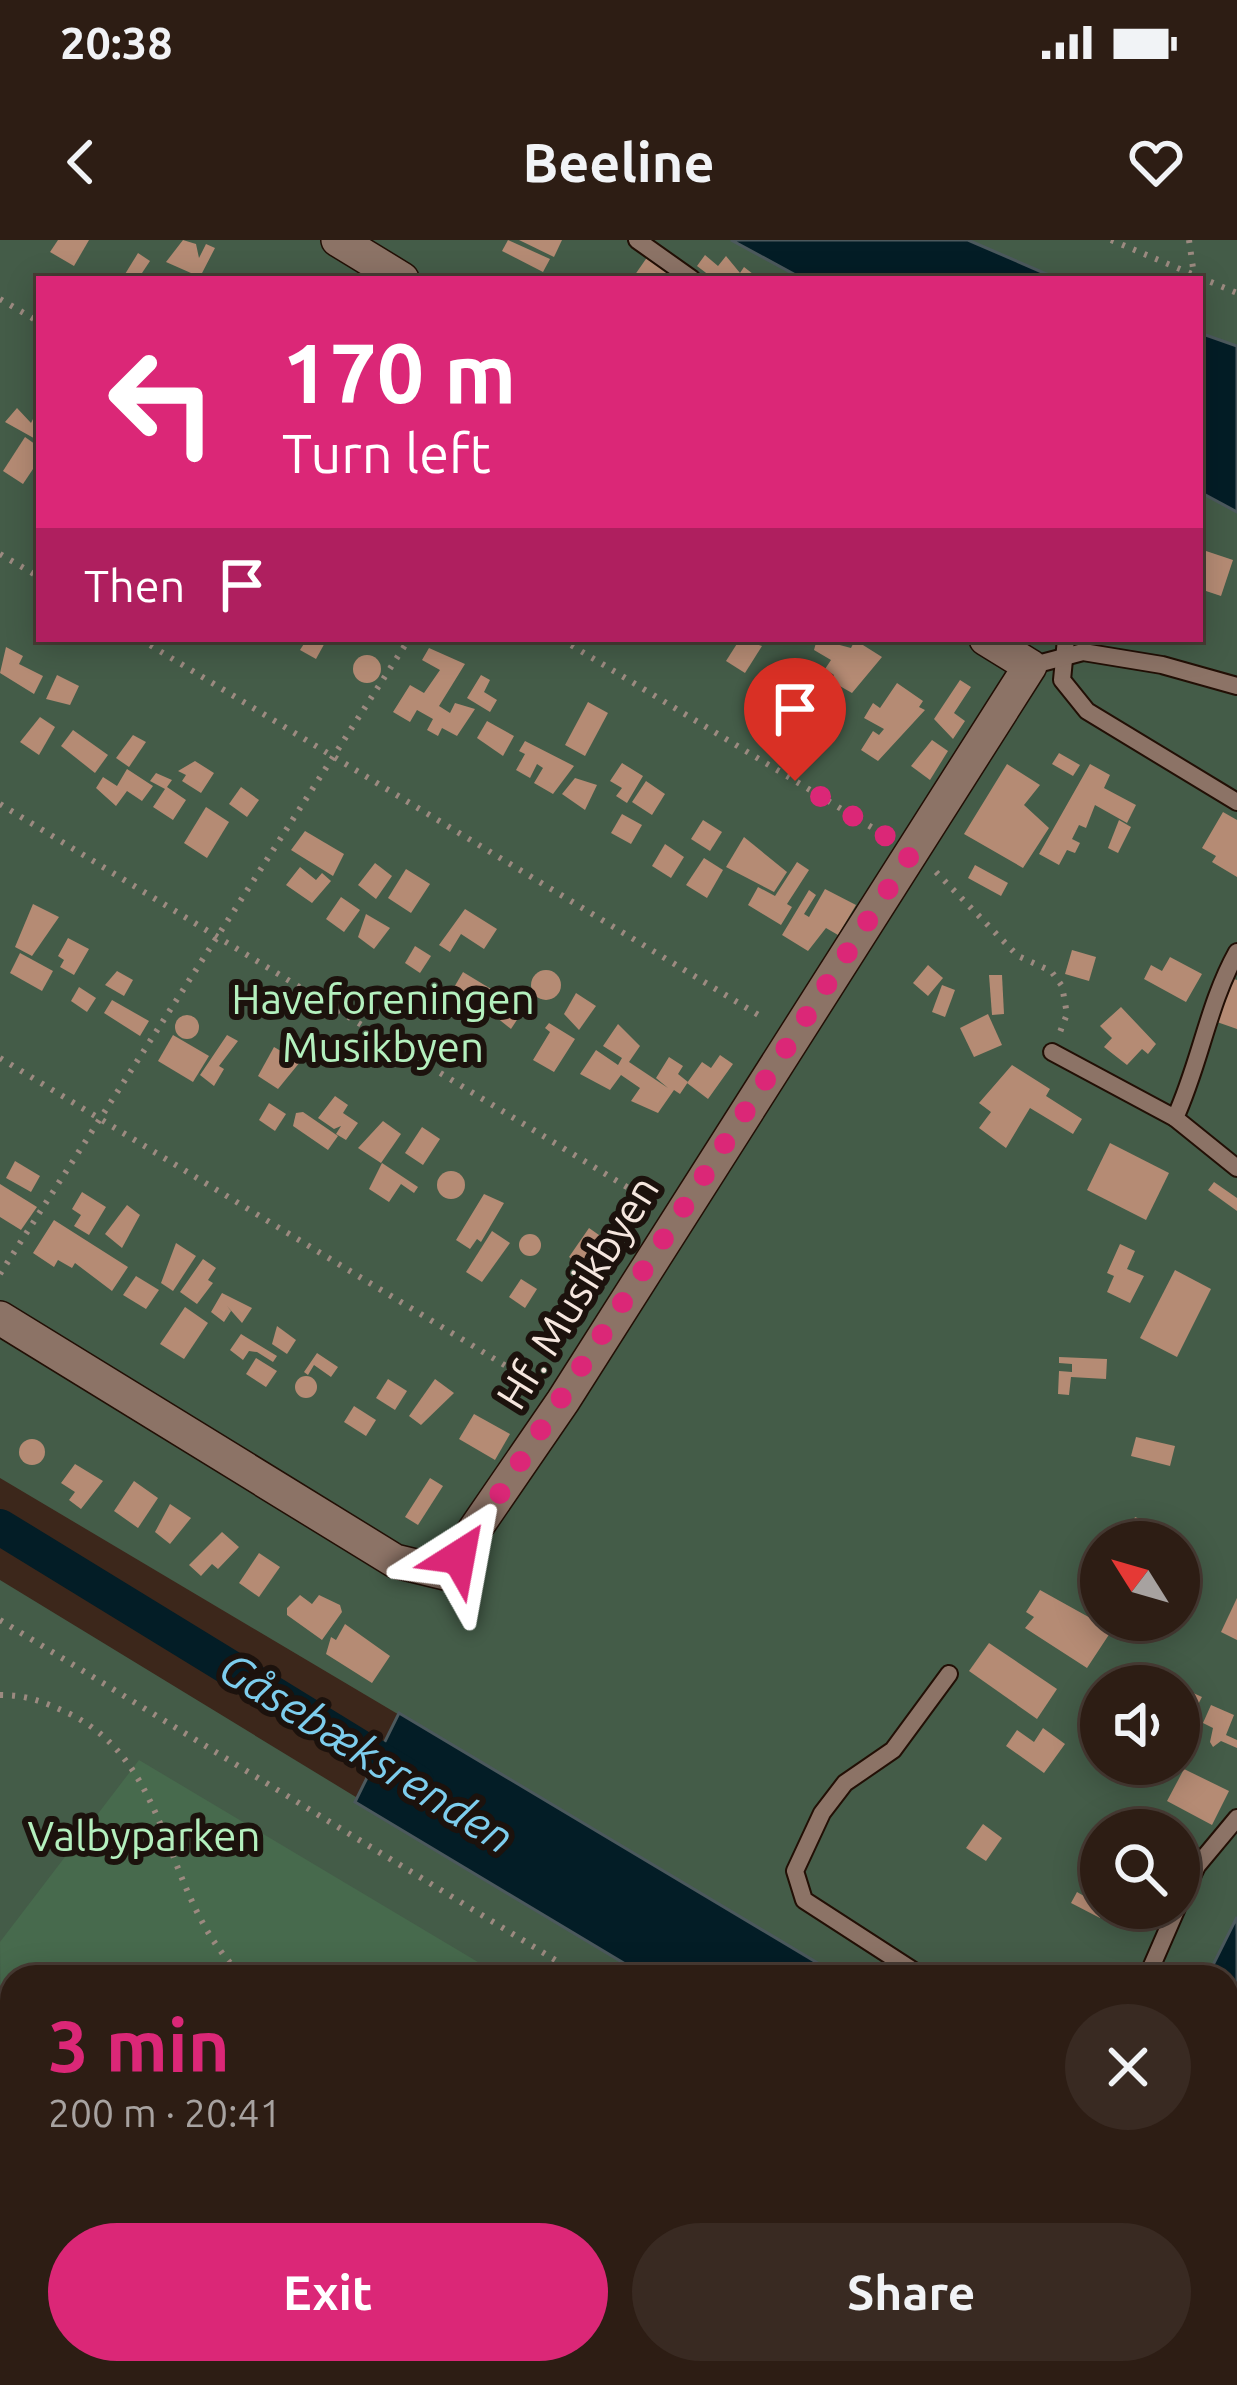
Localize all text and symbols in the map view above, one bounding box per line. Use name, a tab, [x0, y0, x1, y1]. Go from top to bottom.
text: 20:38	[60, 17, 173, 68]
icon: back	[48, 129, 114, 195]
icon: heart	[1123, 129, 1189, 195]
text: Beeline	[522, 132, 715, 192]
icon: left	[84, 324, 240, 480]
text: 170 m	[282, 325, 516, 419]
text: Turn left	[282, 423, 491, 483]
icon: arrive	[209, 552, 275, 618]
text: Then	[84, 560, 185, 611]
pin	[744, 658, 846, 781]
icon: arrive	[762, 676, 828, 742]
park label: Haveforeningen Musikbyen	[231, 975, 535, 1070]
street label: Hf. Musikbyen	[487, 1167, 667, 1417]
position arrow	[396, 1494, 522, 1620]
north arrow	[1080, 1521, 1200, 1641]
map controls	[1080, 1521, 1200, 1929]
water label: Gåsebæksrenden	[211, 1641, 523, 1863]
button: sound	[1080, 1665, 1200, 1785]
button: search	[1080, 1809, 1200, 1929]
park label: Valbyparken	[27, 1812, 261, 1859]
button: close	[1065, 2004, 1191, 2130]
text: 3 min	[48, 2005, 230, 2086]
text: 200 m · 20:41	[48, 2091, 282, 2134]
button: Exit	[48, 2223, 608, 2361]
button: Share	[632, 2223, 1191, 2361]

